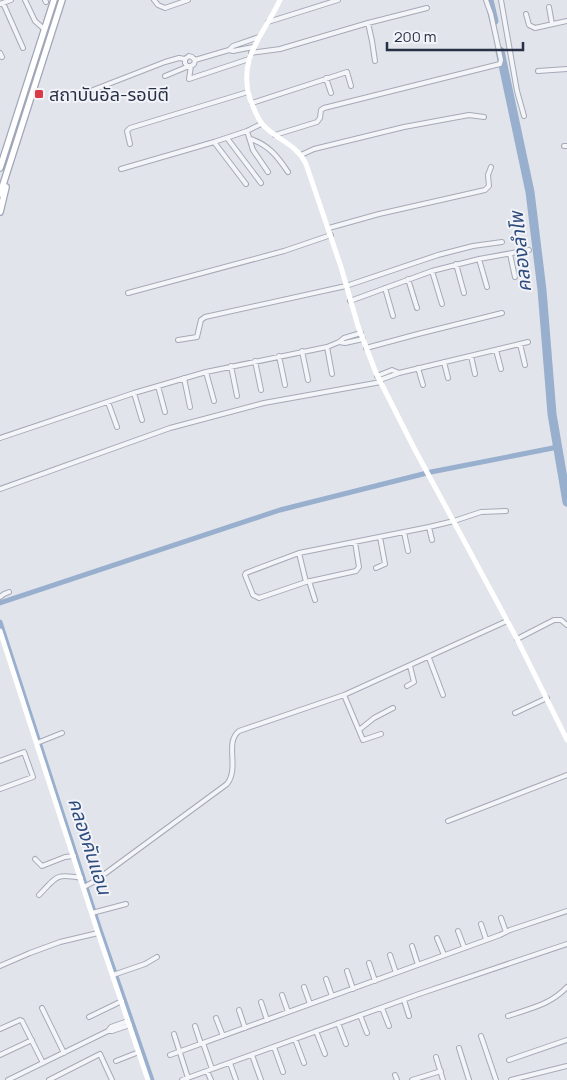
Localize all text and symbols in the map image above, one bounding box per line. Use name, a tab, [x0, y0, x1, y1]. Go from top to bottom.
scale bar	[387, 20, 523, 52]
text: 200 m	[394, 26, 437, 47]
place label: สถาบันอัล-รอบิตี	[49, 82, 169, 106]
marker: สถาบันอัล-รอบิตี	[33, 88, 45, 100]
water label: คลองลำโพ	[503, 208, 537, 294]
water label: คลองคันแอน	[62, 794, 118, 899]

